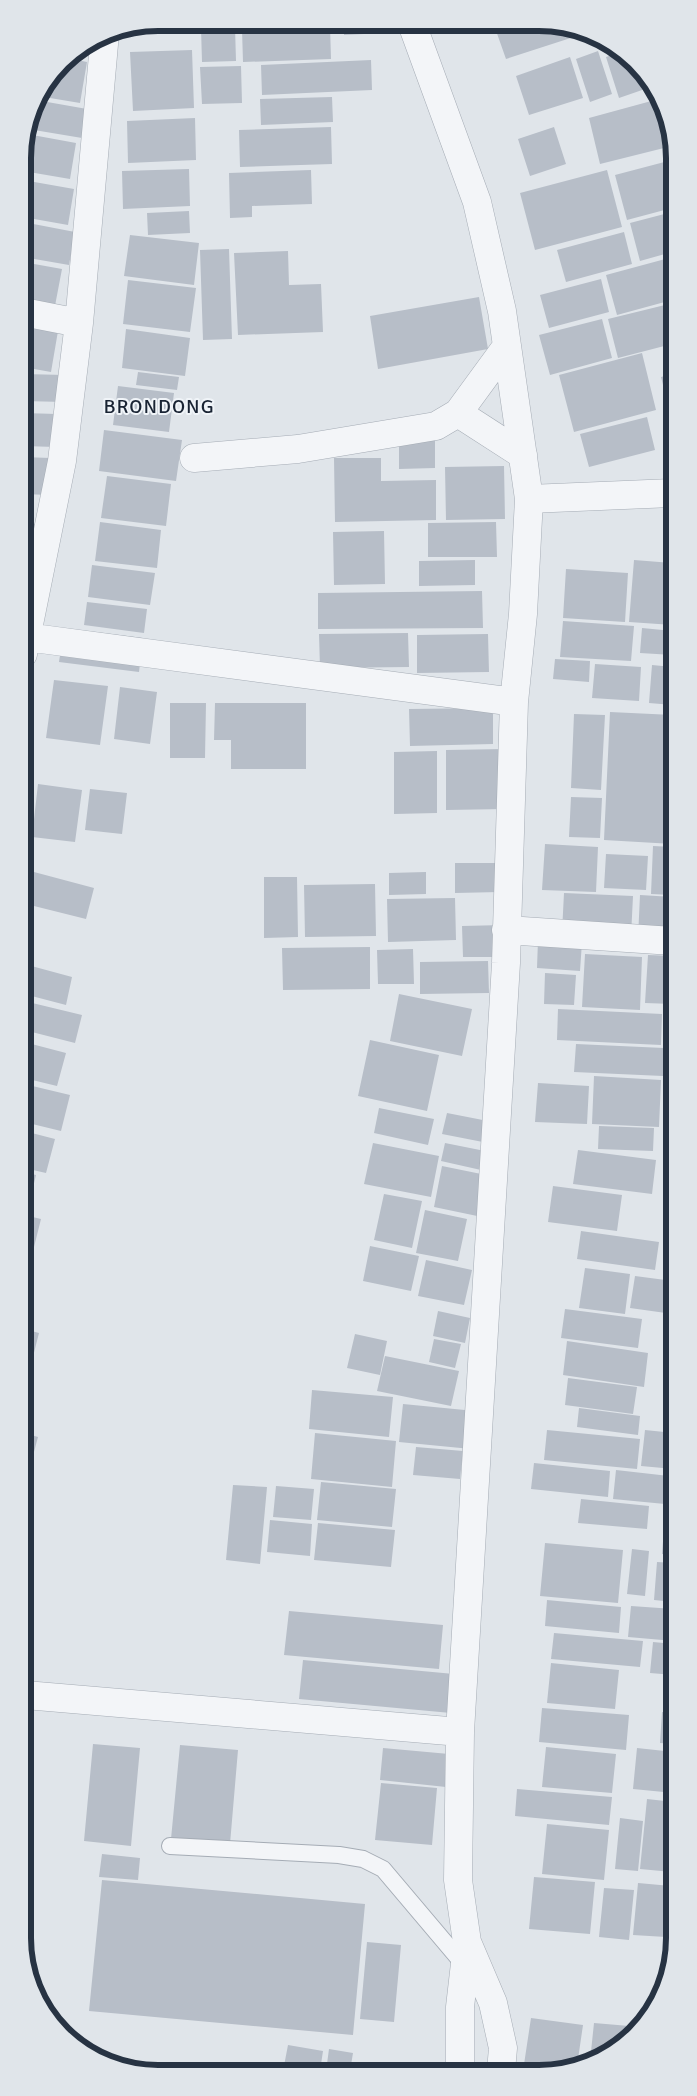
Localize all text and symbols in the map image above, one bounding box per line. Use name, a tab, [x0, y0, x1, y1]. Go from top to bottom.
district label: BRONDONG	[103, 394, 215, 419]

